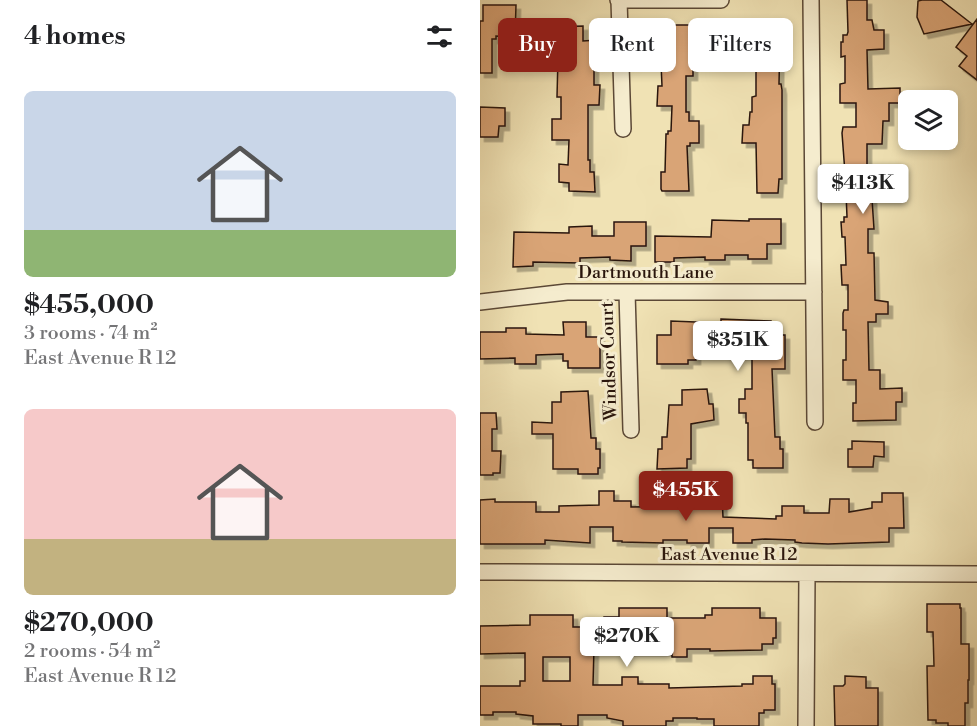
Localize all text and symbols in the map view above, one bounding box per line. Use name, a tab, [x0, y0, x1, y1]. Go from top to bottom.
chip: Buy	[498, 18, 577, 72]
chip: Rent	[589, 18, 676, 72]
chip: Filters	[688, 18, 793, 72]
text: 4 homes	[24, 20, 126, 52]
icon: filters	[423, 20, 456, 53]
map controls	[898, 90, 958, 150]
button: layers	[898, 90, 958, 150]
icon: home	[186, 130, 294, 238]
pin: $413K	[821, 164, 905, 215]
text: $413K	[832, 171, 894, 196]
street label: Dartmouth Lane	[578, 261, 714, 284]
text: $455,000	[24, 289, 154, 321]
street label: Windsor Court	[595, 300, 623, 422]
text: 3 rooms · 74 m²	[24, 321, 157, 346]
pin: $351K	[696, 321, 780, 372]
text: $351K	[707, 328, 769, 353]
text: East Avenue R 12	[24, 346, 176, 371]
icon: home	[186, 448, 294, 556]
pin: $455K	[644, 471, 728, 522]
text: $455K	[653, 478, 719, 503]
street label: East Avenue R 12	[660, 543, 798, 566]
text: $270,000	[24, 607, 154, 639]
pin: $270K	[585, 617, 669, 668]
text: $270K	[594, 624, 660, 649]
text: 2 rooms · 54 m²	[24, 639, 160, 664]
text: East Avenue R 12	[24, 664, 176, 689]

